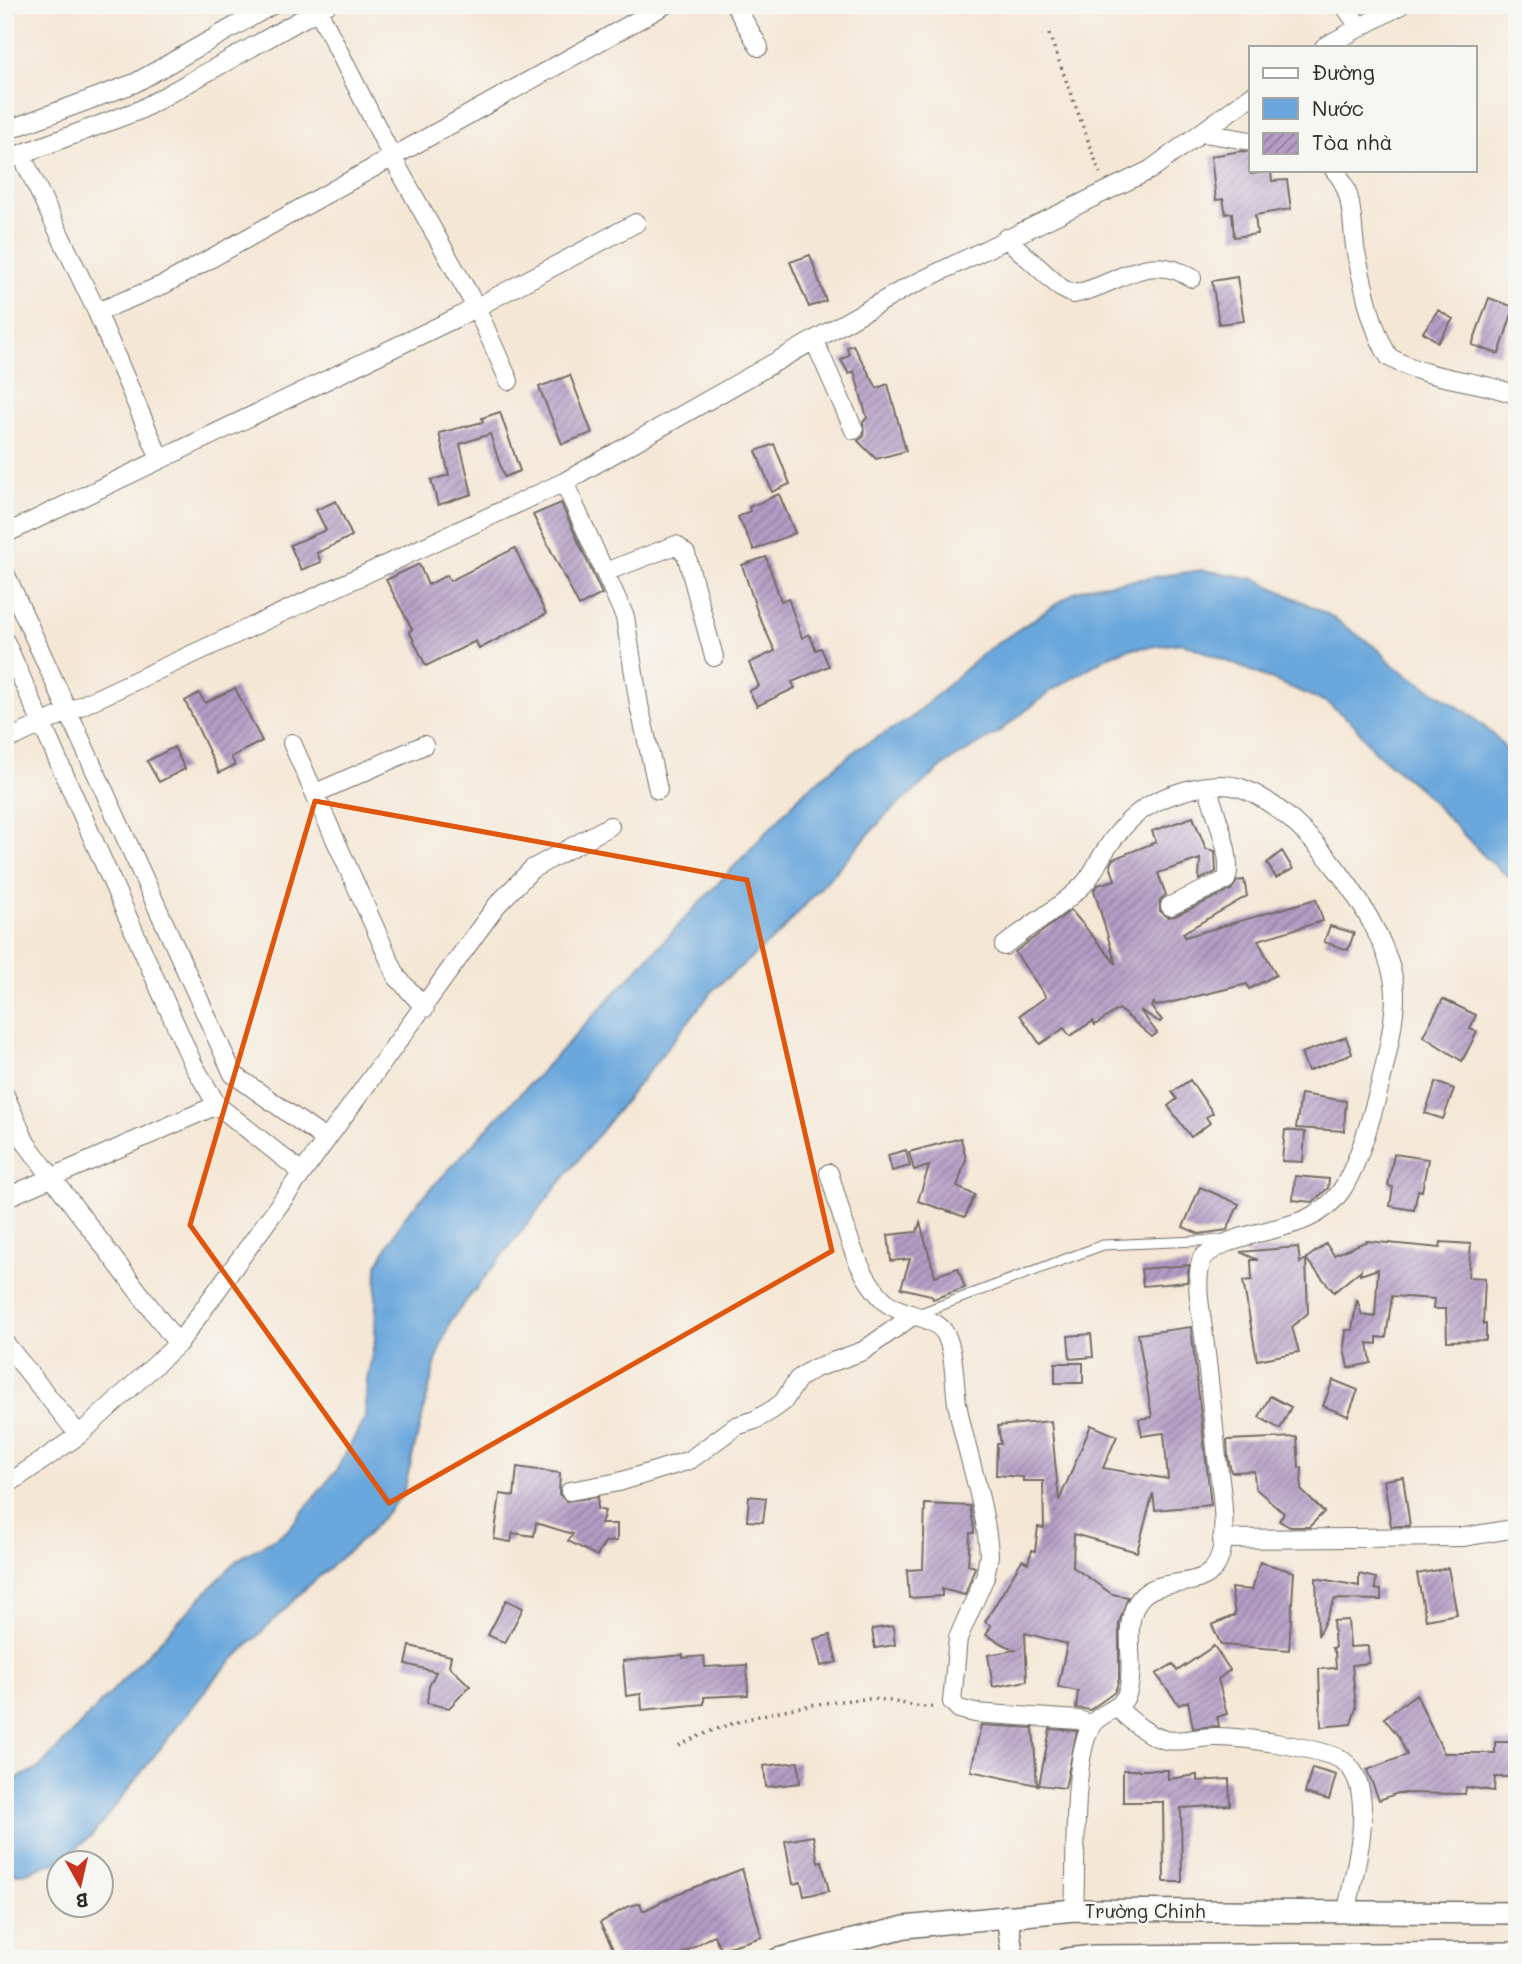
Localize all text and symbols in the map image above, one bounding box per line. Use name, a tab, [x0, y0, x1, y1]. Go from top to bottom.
legend	[1249, 46, 1476, 172]
text: Đường	[1312, 58, 1375, 85]
text: Nước	[1312, 94, 1364, 121]
text: Tòa nhà	[1312, 128, 1393, 155]
north arrow	[46, 1848, 116, 1918]
text: B	[74, 1888, 91, 1915]
street label: Trường Chinh	[1085, 1898, 1205, 1923]

